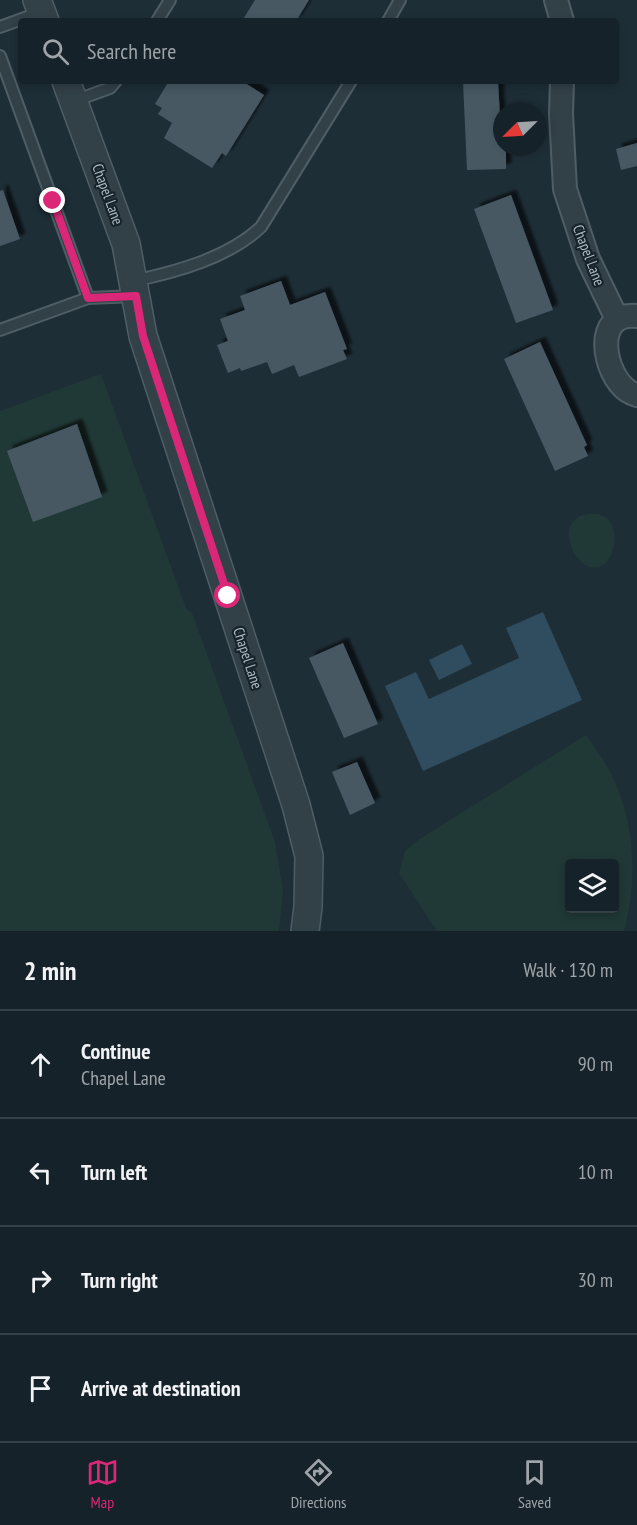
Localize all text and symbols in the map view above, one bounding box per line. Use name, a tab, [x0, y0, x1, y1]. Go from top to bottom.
search box	[18, 18, 619, 84]
icon: search	[39, 35, 72, 68]
text: Search here	[87, 37, 176, 65]
north arrow	[493, 102, 547, 156]
street label: Chapel Lane	[88, 161, 128, 227]
route end	[39, 187, 65, 213]
street label: Chapel Lane	[569, 222, 609, 288]
route start	[214, 582, 240, 608]
street label: Chapel Lane	[229, 625, 267, 691]
map controls	[565, 859, 619, 913]
button: layers	[565, 859, 619, 913]
text: 2 min	[24, 954, 77, 987]
text: Walk · 130 m	[523, 957, 613, 983]
text: Continue	[81, 1037, 151, 1065]
icon: ahead	[24, 1048, 57, 1081]
text: 90 m	[578, 1051, 613, 1077]
text: Chapel Lane	[81, 1065, 166, 1091]
icon: left	[24, 1156, 57, 1189]
text: Turn left	[81, 1158, 147, 1186]
text: 10 m	[578, 1159, 613, 1185]
icon: right	[24, 1264, 57, 1297]
text: Turn right	[81, 1266, 158, 1294]
text: 30 m	[578, 1267, 613, 1293]
icon: arrive	[24, 1372, 57, 1405]
text: Arrive at destination	[81, 1374, 241, 1402]
tab: Map	[86, 1456, 119, 1512]
tab: Directions	[291, 1456, 346, 1512]
tab: Saved	[518, 1456, 551, 1512]

